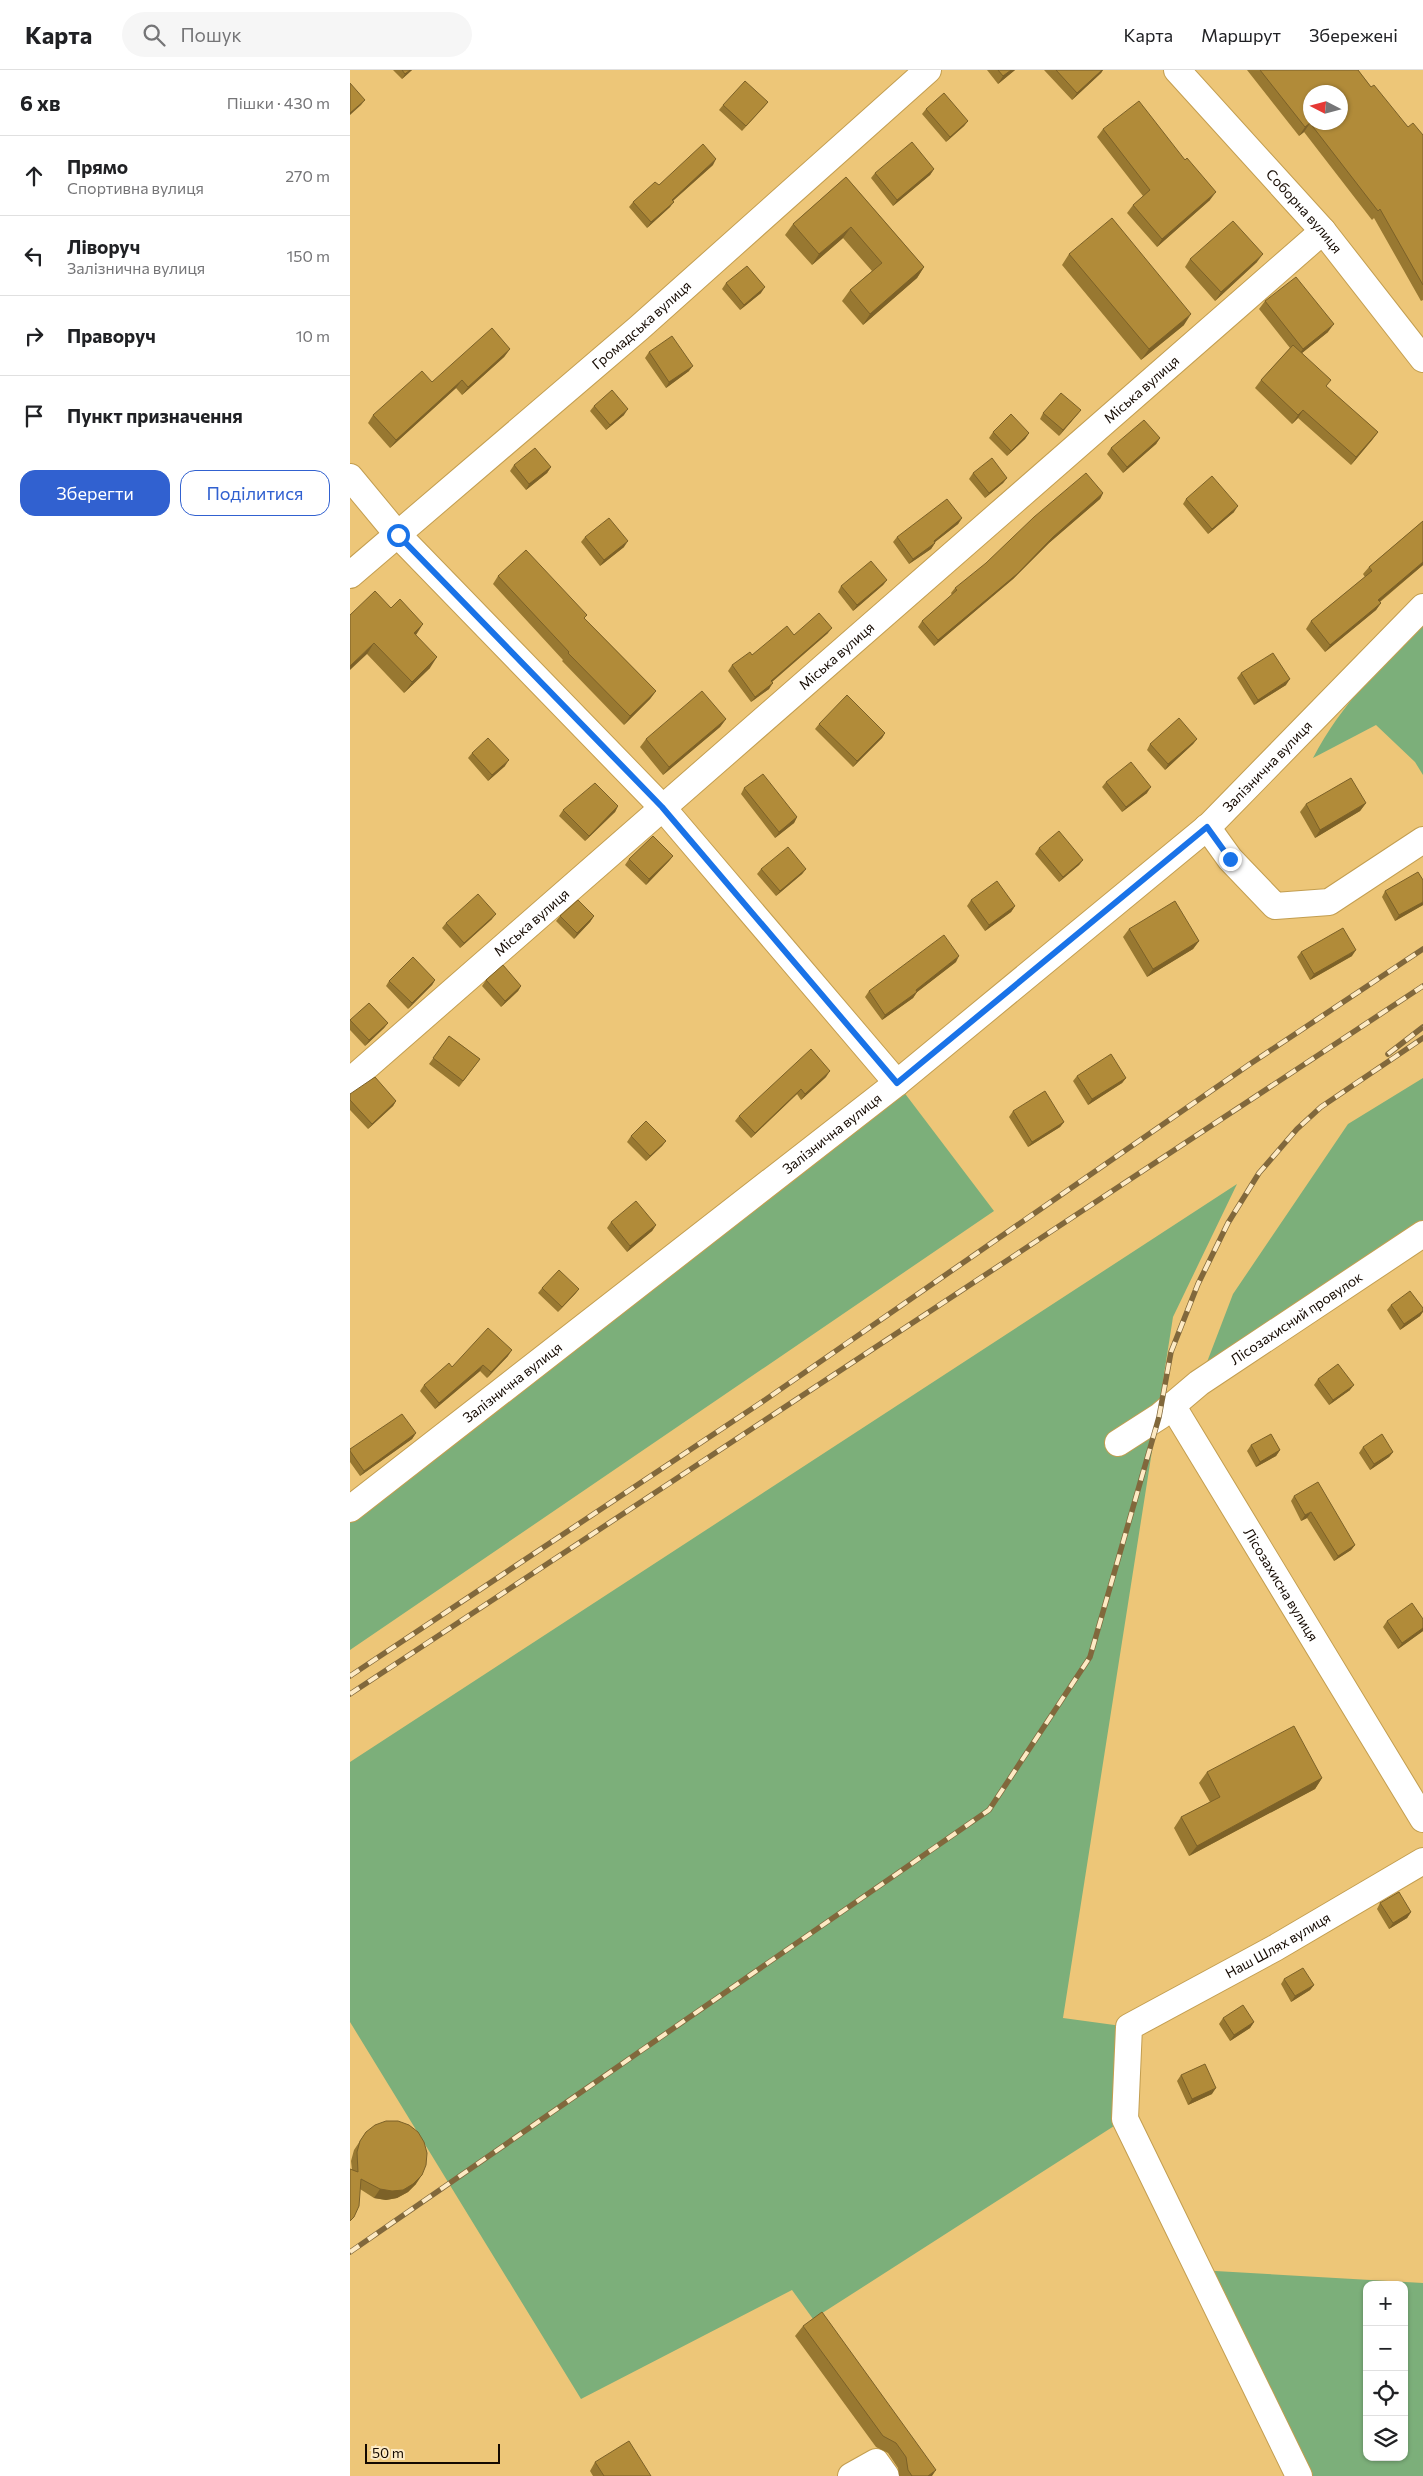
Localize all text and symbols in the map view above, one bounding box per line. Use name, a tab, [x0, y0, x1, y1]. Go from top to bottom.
search box	[122, 12, 472, 57]
text: Карта	[25, 20, 92, 49]
icon: search	[140, 21, 168, 49]
text: Пошук	[180, 23, 242, 46]
text: Карта	[1123, 24, 1173, 46]
text: Маршрут	[1201, 24, 1281, 46]
text: Збережені	[1309, 24, 1398, 46]
north arrow	[1303, 85, 1348, 130]
text: 6 хв	[20, 90, 60, 115]
text: Пішки · 430 m	[227, 93, 330, 112]
text: Прямо	[67, 155, 128, 178]
icon: ahead	[20, 162, 48, 190]
street label: Соборна вулиця	[1263, 165, 1346, 256]
text: 270 m	[285, 166, 330, 185]
text: Спортивна вулиця	[67, 178, 204, 197]
text: Ліворуч	[67, 235, 140, 258]
icon: left	[20, 242, 48, 270]
text: 150 m	[287, 246, 330, 265]
text: Залізнична вулиця	[67, 258, 205, 277]
street label: Громадська вулиця	[588, 277, 694, 373]
icon: right	[20, 322, 48, 350]
text: Праворуч	[67, 324, 156, 347]
text: 10 m	[296, 326, 330, 345]
street label: Міська вулиця	[1100, 352, 1182, 427]
icon: arrive	[20, 402, 48, 430]
text: Пункт призначення	[67, 404, 243, 427]
button: Зберегти	[20, 470, 170, 516]
button: Поділитися	[180, 470, 330, 516]
route start	[387, 524, 410, 547]
street label: Міська вулиця	[795, 618, 877, 693]
street label: Залізнична вулиця	[1219, 717, 1315, 815]
route end	[1219, 848, 1242, 871]
street label: Міська вулиця	[490, 885, 572, 960]
street label: Залізнична вулиця	[779, 1089, 885, 1177]
street label: Лісозахисний провулок	[1227, 1267, 1366, 1368]
street label: Залізнична вулиця	[459, 1338, 565, 1426]
street label: Лісозахисна вулиця	[1240, 1524, 1322, 1644]
street label: Наш Шлях вулиця	[1222, 1908, 1333, 1981]
map controls	[1363, 2281, 1408, 2461]
button: +	[1363, 2281, 1408, 2326]
button: −	[1363, 2326, 1408, 2371]
button: locate	[1363, 2371, 1408, 2416]
button: layers	[1363, 2416, 1408, 2461]
scale bar	[365, 2441, 500, 2464]
text: 50 m	[372, 2444, 404, 2461]

